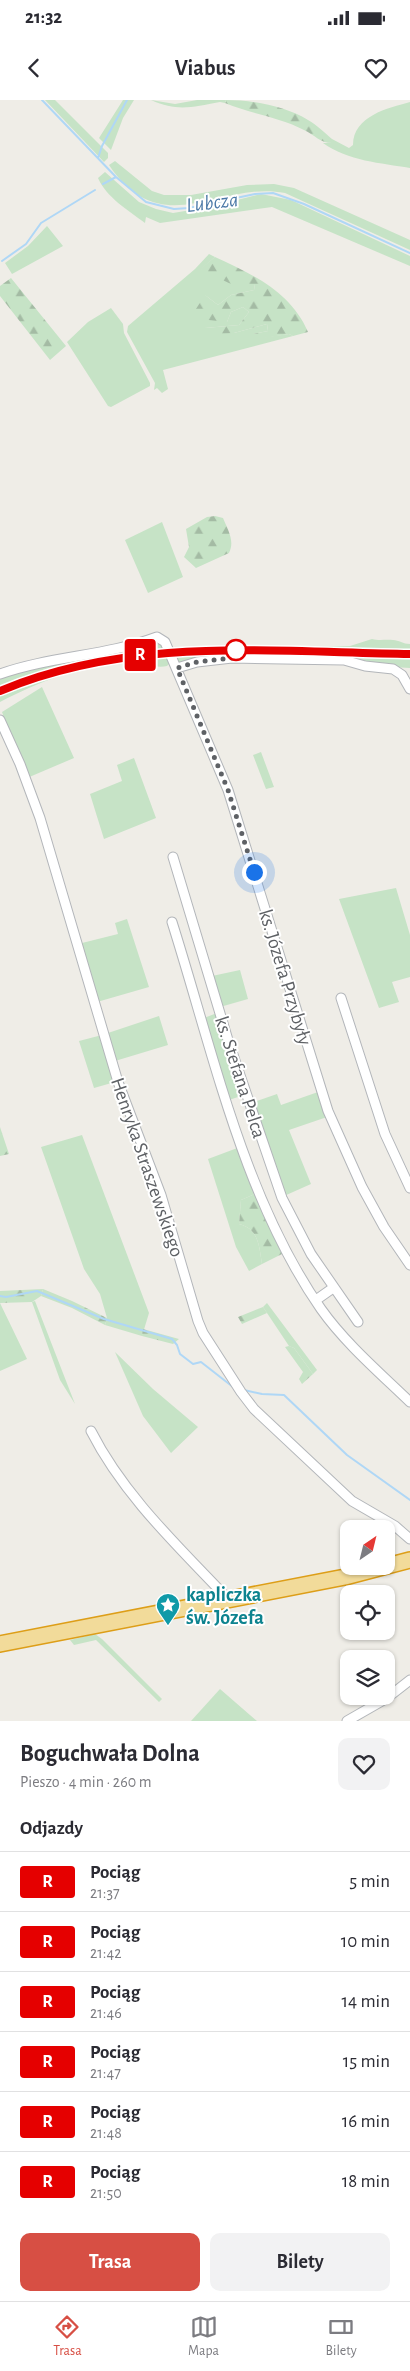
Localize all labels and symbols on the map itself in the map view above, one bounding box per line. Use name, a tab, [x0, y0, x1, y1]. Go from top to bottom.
water label: Lubcza	[185, 189, 239, 216]
line badge: R	[124, 639, 156, 671]
unlabelled marker	[225, 639, 247, 661]
your location	[242, 860, 267, 885]
street label: ks. Józefa Przybyły	[255, 907, 315, 1048]
street label: ks. Stefana Pelca	[211, 1014, 269, 1141]
street label: Henryka Straszewskiego	[107, 1075, 187, 1260]
north arrow	[340, 1520, 395, 1575]
place label: kapliczka św. Józefa	[186, 1585, 264, 1628]
place icon: kapliczka św. Józefa	[155, 1592, 181, 1626]

